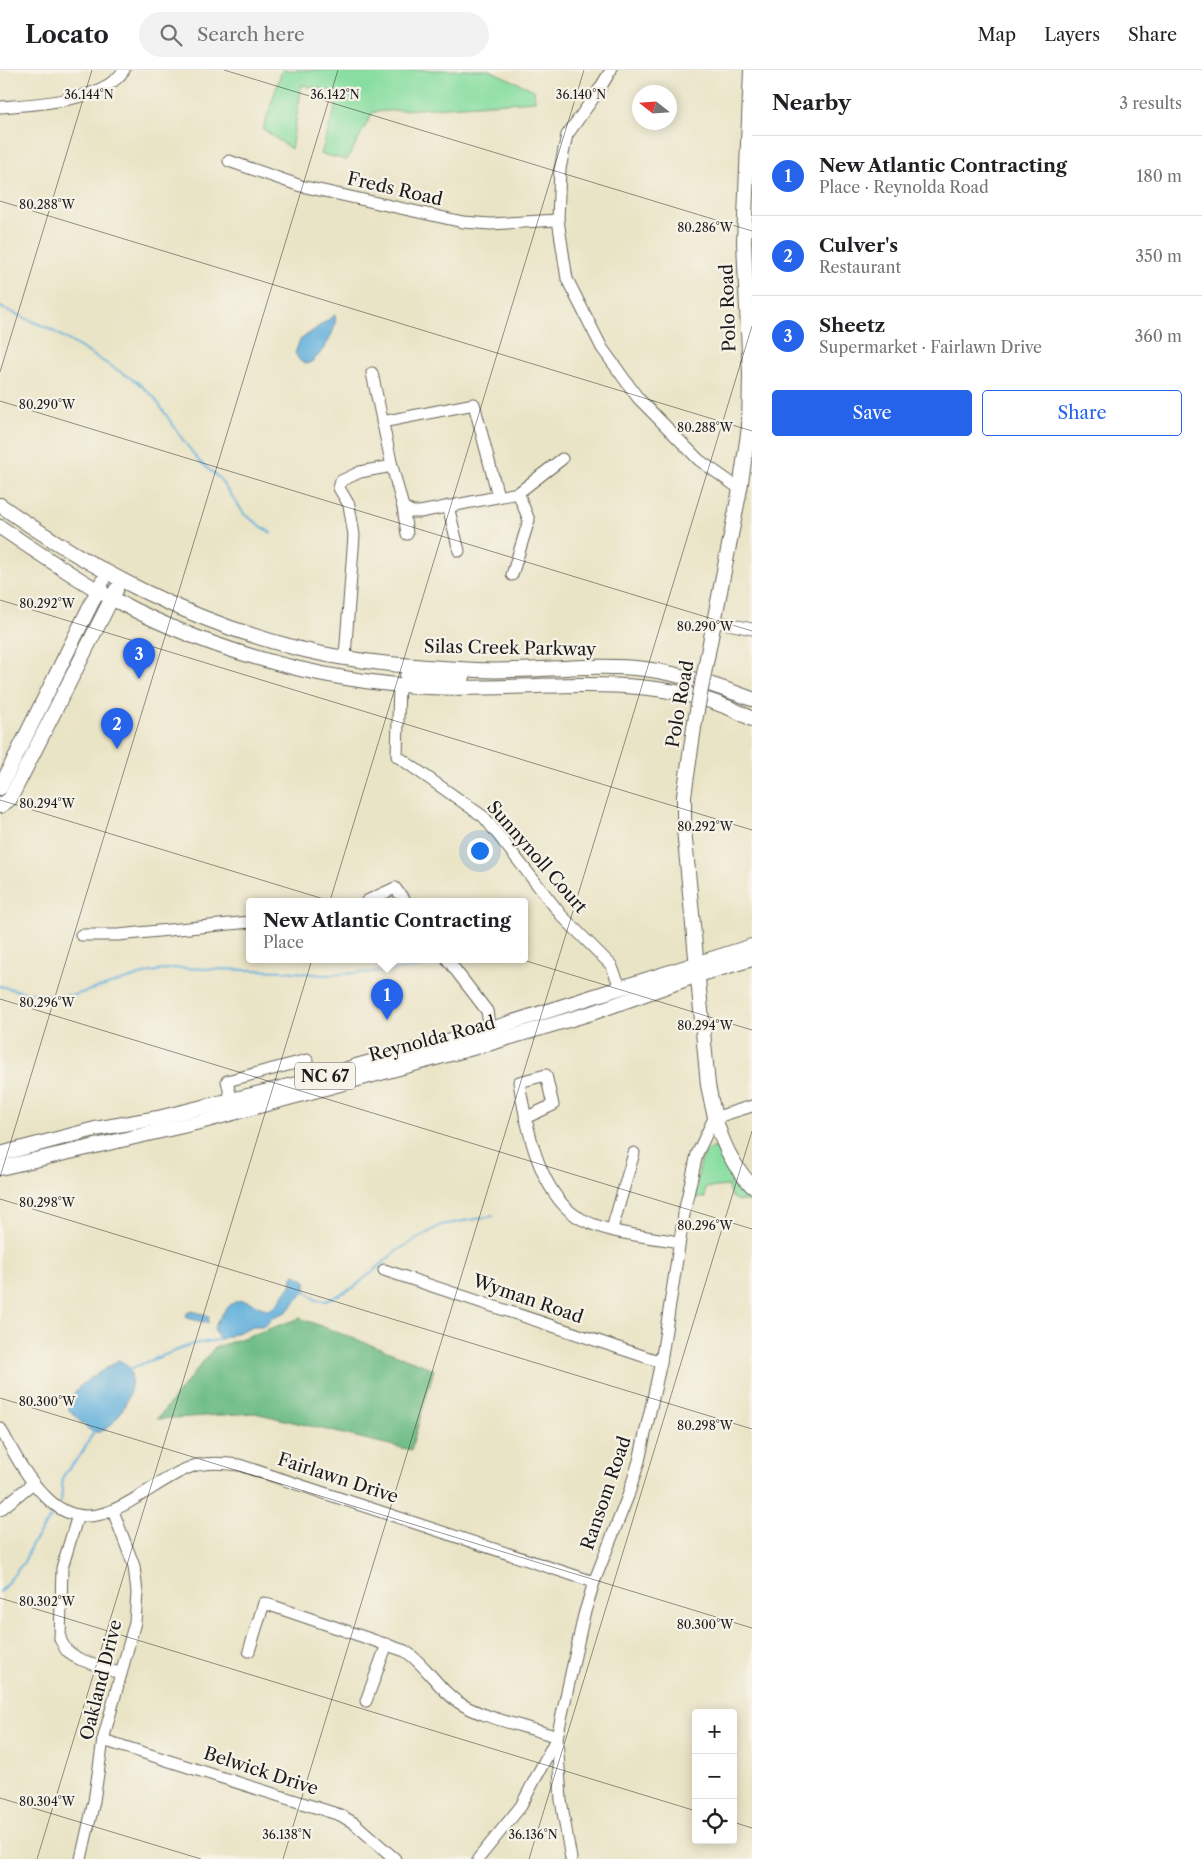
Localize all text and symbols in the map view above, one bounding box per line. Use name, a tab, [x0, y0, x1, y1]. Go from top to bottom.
search box	[139, 12, 489, 57]
text: Locato	[25, 20, 109, 49]
icon: search	[157, 21, 185, 49]
text: Search here	[197, 23, 305, 46]
text: Map	[978, 24, 1016, 46]
text: Layers	[1044, 24, 1100, 46]
text: Share	[1128, 24, 1177, 46]
north arrow	[632, 85, 677, 130]
text: 36.144°N	[64, 87, 114, 102]
text: 36.142°N	[310, 87, 360, 102]
text: 36.140°N	[556, 87, 606, 102]
text: Nearby	[772, 90, 851, 115]
text: 3 results	[1119, 93, 1182, 113]
text: New Atlantic Contracting	[819, 154, 1067, 177]
text: 1	[784, 166, 792, 186]
text: 180 m	[1136, 166, 1182, 186]
street label: Freds Road	[345, 167, 445, 211]
text: Place · Reynolda Road	[819, 177, 989, 197]
text: 80.288°W	[19, 197, 76, 212]
text: 80.286°W	[677, 220, 734, 235]
text: Culver's	[819, 234, 898, 257]
text: 2	[783, 246, 793, 266]
text: 350 m	[1135, 246, 1182, 266]
text: Restaurant	[819, 257, 901, 277]
street label: Polo Road	[715, 264, 741, 352]
text: Sheetz	[819, 314, 885, 337]
text: 3	[783, 326, 793, 346]
text: 360 m	[1135, 326, 1182, 346]
text: Supermarket · Fairlawn Drive	[819, 337, 1042, 357]
button: Save	[772, 390, 972, 436]
button: Share	[982, 390, 1182, 436]
text: 80.290°W	[19, 397, 76, 412]
text: 80.288°W	[677, 420, 734, 435]
text: 80.292°W	[19, 596, 76, 611]
text: 80.290°W	[677, 619, 734, 634]
street label: Silas Creek Parkway	[424, 635, 597, 661]
pin: 3	[123, 638, 155, 679]
street label: Polo Road	[662, 659, 698, 749]
pin: 2	[101, 708, 133, 749]
text: 80.294°W	[19, 796, 76, 811]
street label: Sunnynoll Court	[482, 796, 592, 918]
text: 80.292°W	[677, 819, 734, 834]
your location	[467, 838, 493, 864]
popup	[246, 898, 528, 963]
text: New Atlantic Contracting	[263, 909, 511, 932]
text: Place	[263, 932, 304, 952]
pin: 1	[371, 979, 403, 1020]
text: 80.296°W	[19, 995, 76, 1010]
street label: Reynolda Road	[366, 1012, 498, 1066]
text: 80.294°W	[677, 1018, 734, 1033]
road number: NC 67	[295, 1062, 355, 1089]
text: 80.298°W	[19, 1195, 76, 1210]
text: 80.296°W	[677, 1218, 734, 1233]
street label: Wyman Road	[469, 1269, 586, 1328]
text: 80.300°W	[19, 1394, 76, 1409]
text: 80.298°W	[677, 1418, 734, 1433]
street label: Ransom Road	[576, 1433, 636, 1553]
street label: Fairlawn Drive	[275, 1448, 401, 1508]
text: 80.302°W	[19, 1594, 76, 1609]
street label: Oakland Drive	[75, 1617, 127, 1743]
text: 80.300°W	[677, 1617, 734, 1632]
map controls	[692, 1709, 737, 1844]
button: +	[692, 1709, 737, 1754]
street label: Belwick Drive	[201, 1742, 321, 1800]
button: −	[692, 1754, 737, 1799]
text: 80.304°W	[19, 1794, 76, 1809]
button: locate	[692, 1799, 737, 1844]
text: 36.138°N	[262, 1827, 312, 1842]
text: 36.136°N	[508, 1827, 558, 1842]

